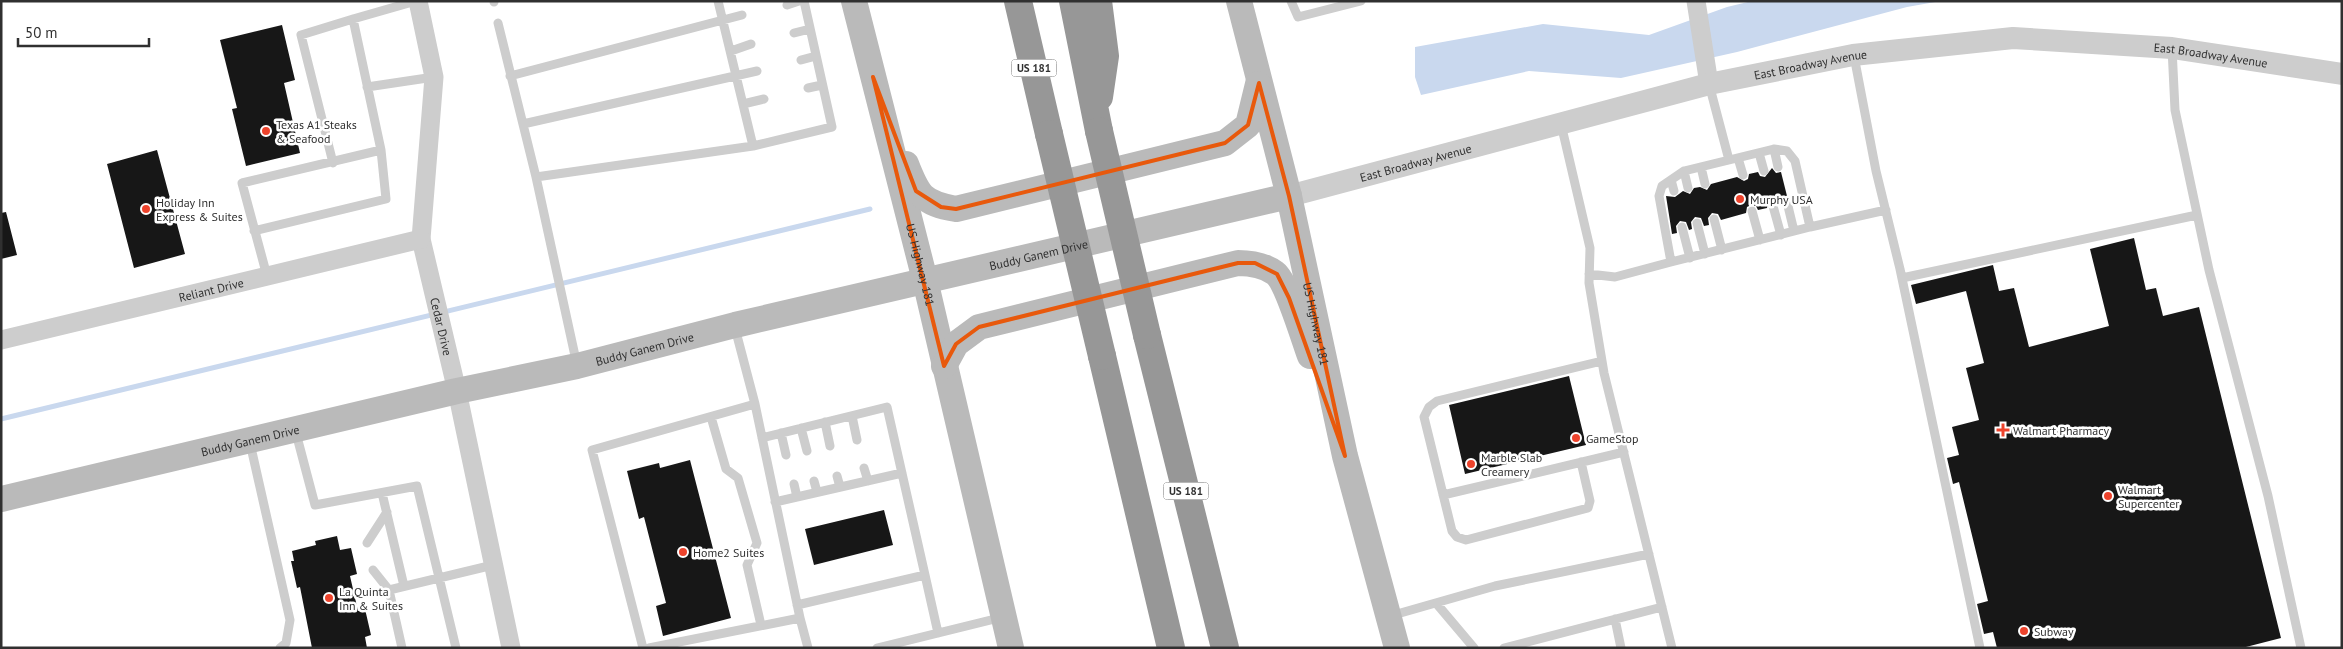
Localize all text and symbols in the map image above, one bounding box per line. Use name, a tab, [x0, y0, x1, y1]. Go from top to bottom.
scale bar	[18, 15, 149, 47]
text: 50 m	[25, 23, 58, 42]
street label: East Broadway Avenue	[2153, 39, 2269, 70]
street label: East Broadway Avenue	[1752, 46, 1868, 82]
road number: US 181	[1012, 59, 1056, 76]
place label: Texas A1 Steaks & Seafood	[276, 117, 357, 146]
marker: Texas A1 Steaks & Seafood	[260, 125, 272, 137]
street label: East Broadway Avenue	[1358, 140, 1473, 184]
place label: Murphy USA	[1750, 192, 1813, 207]
marker: Murphy USA	[1734, 193, 1746, 205]
place label: Holiday Inn Express & Suites	[156, 195, 243, 224]
marker: Holiday Inn Express & Suites	[140, 203, 152, 215]
street label: US Highway 181	[903, 222, 938, 307]
street label: Buddy Ganem Drive	[988, 236, 1089, 273]
street label: Reliant Drive	[177, 274, 245, 305]
street label: US Highway 181	[1300, 281, 1333, 367]
street label: Cedar Drive	[428, 296, 456, 357]
street label: Buddy Ganem Drive	[594, 329, 695, 368]
street label: Buddy Ganem Drive	[199, 421, 301, 459]
place label: Walmart Pharmacy	[2013, 423, 2110, 438]
marker: Walmart Pharmacy	[1997, 424, 2009, 436]
place label: GameStop	[1586, 431, 1638, 446]
marker: GameStop	[1570, 432, 1582, 444]
place label: Marble Slab Creamery	[1481, 450, 1542, 479]
marker: Marble Slab Creamery	[1465, 458, 1477, 470]
road number: US 181	[1164, 482, 1208, 500]
place label: Walmart Supercenter	[2118, 482, 2179, 511]
marker: Walmart Supercenter	[2102, 490, 2114, 502]
place label: Home2 Suites	[693, 545, 764, 560]
marker: Home2 Suites	[677, 546, 689, 558]
place label: La Quinta Inn & Suites	[339, 584, 403, 613]
marker: La Quinta Inn & Suites	[323, 592, 335, 604]
place label: Subway	[2034, 624, 2074, 639]
marker: Subway	[2018, 625, 2030, 637]

